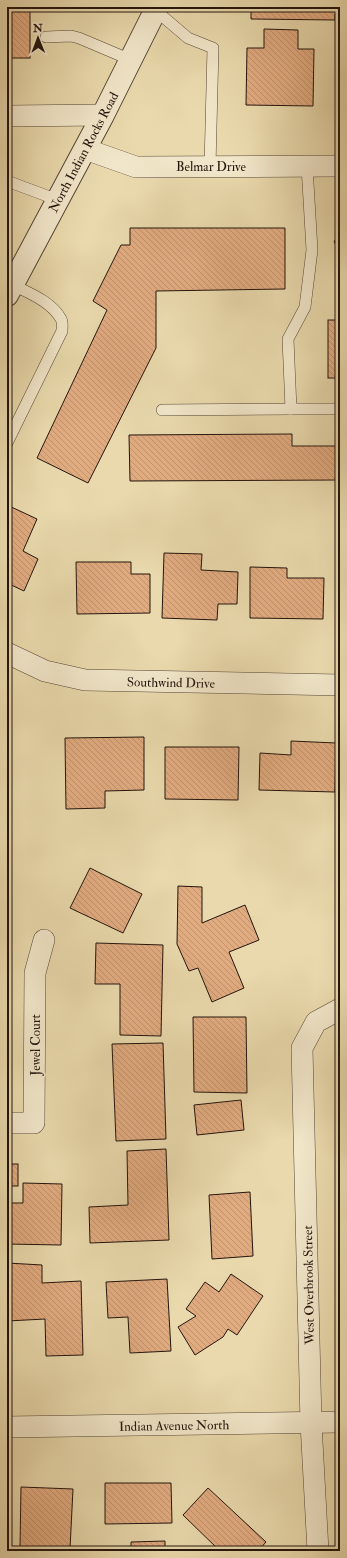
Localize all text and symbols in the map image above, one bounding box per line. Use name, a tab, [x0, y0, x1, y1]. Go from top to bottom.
north arrow	[18, 18, 58, 58]
text: N	[32, 22, 44, 35]
street label: North Indian Rocks Road	[45, 89, 123, 215]
street label: Belmar Drive	[176, 159, 247, 175]
street label: Southwind Drive	[127, 674, 216, 692]
street label: Jewel Court	[28, 1014, 44, 1077]
street label: West Overbrook Street	[300, 1225, 318, 1346]
street label: Indian Avenue North	[119, 1417, 230, 1435]

